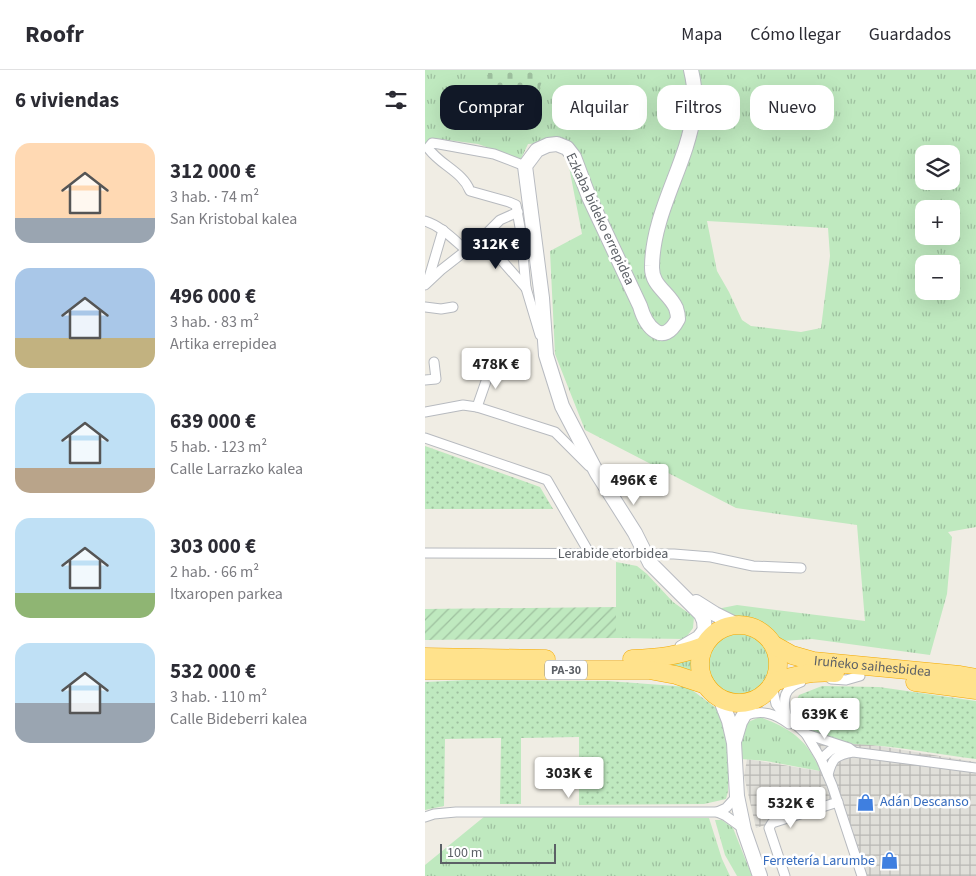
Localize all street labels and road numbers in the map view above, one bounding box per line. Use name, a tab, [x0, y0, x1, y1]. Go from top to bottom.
street label: Ezkaba bideko errepidea	[561, 150, 639, 288]
street label: Lerabide etorbidea	[558, 544, 668, 564]
street label: Iruñeko saihesbidea	[813, 651, 932, 682]
road number: PA-30	[545, 660, 587, 680]

